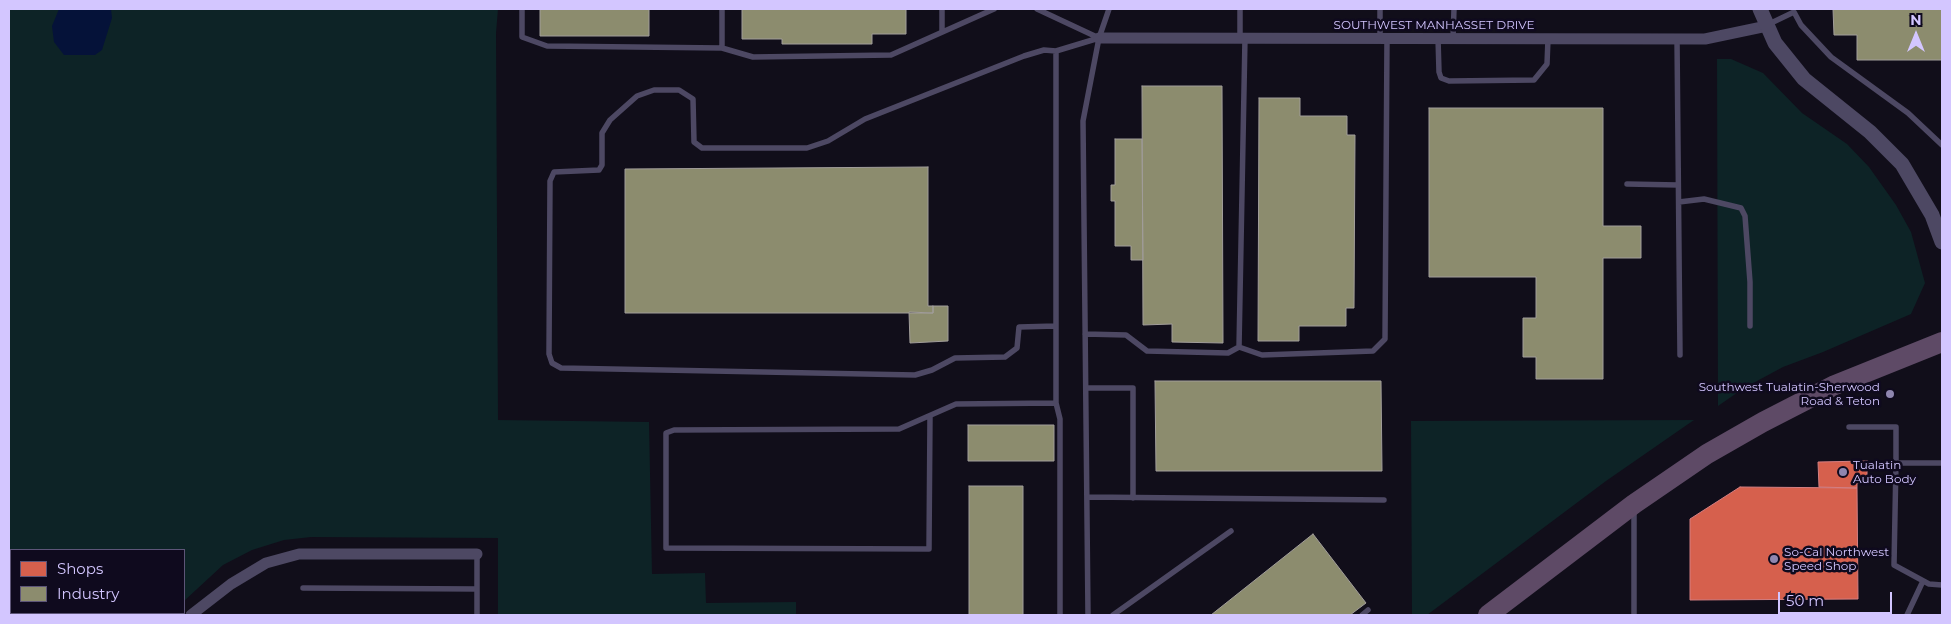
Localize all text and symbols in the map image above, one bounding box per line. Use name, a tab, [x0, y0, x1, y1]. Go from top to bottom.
north arrow	[1891, 10, 1941, 60]
text: N	[1910, 11, 1922, 29]
street label: SOUTHWEST MANHASSET DRIVE	[1334, 18, 1534, 32]
place label: Southwest Tualatin-Sherwood Road & Teton	[1699, 380, 1880, 408]
marker: Southwest Tualatin-Sherwood Road & Teton	[1884, 388, 1896, 400]
place label: Tualatin Auto Body	[1853, 458, 1916, 486]
marker: Tualatin Auto Body	[1837, 466, 1849, 478]
place label: So-Cal Northwest Speed Shop	[1784, 545, 1889, 573]
legend	[10, 549, 185, 614]
marker: So-Cal Northwest Speed Shop	[1768, 553, 1780, 565]
text: Shops	[57, 559, 103, 578]
scale bar	[1781, 582, 1895, 614]
text: Industry	[57, 584, 119, 603]
text: 50 m	[1786, 591, 1824, 610]

